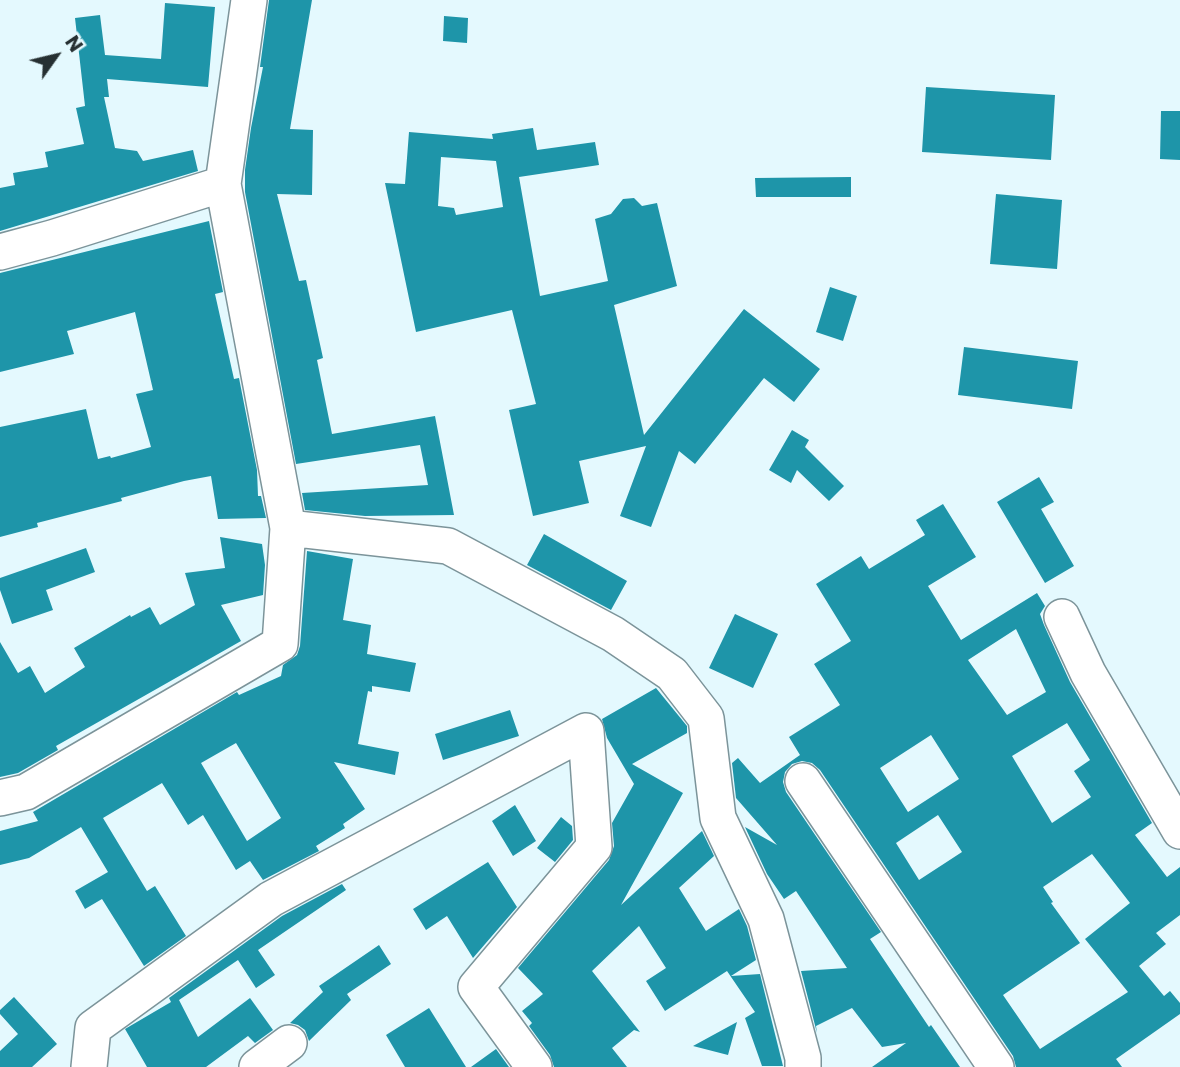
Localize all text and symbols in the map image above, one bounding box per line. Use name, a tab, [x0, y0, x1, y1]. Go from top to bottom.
north arrow	[21, 21, 91, 91]
text: N	[59, 30, 89, 57]

